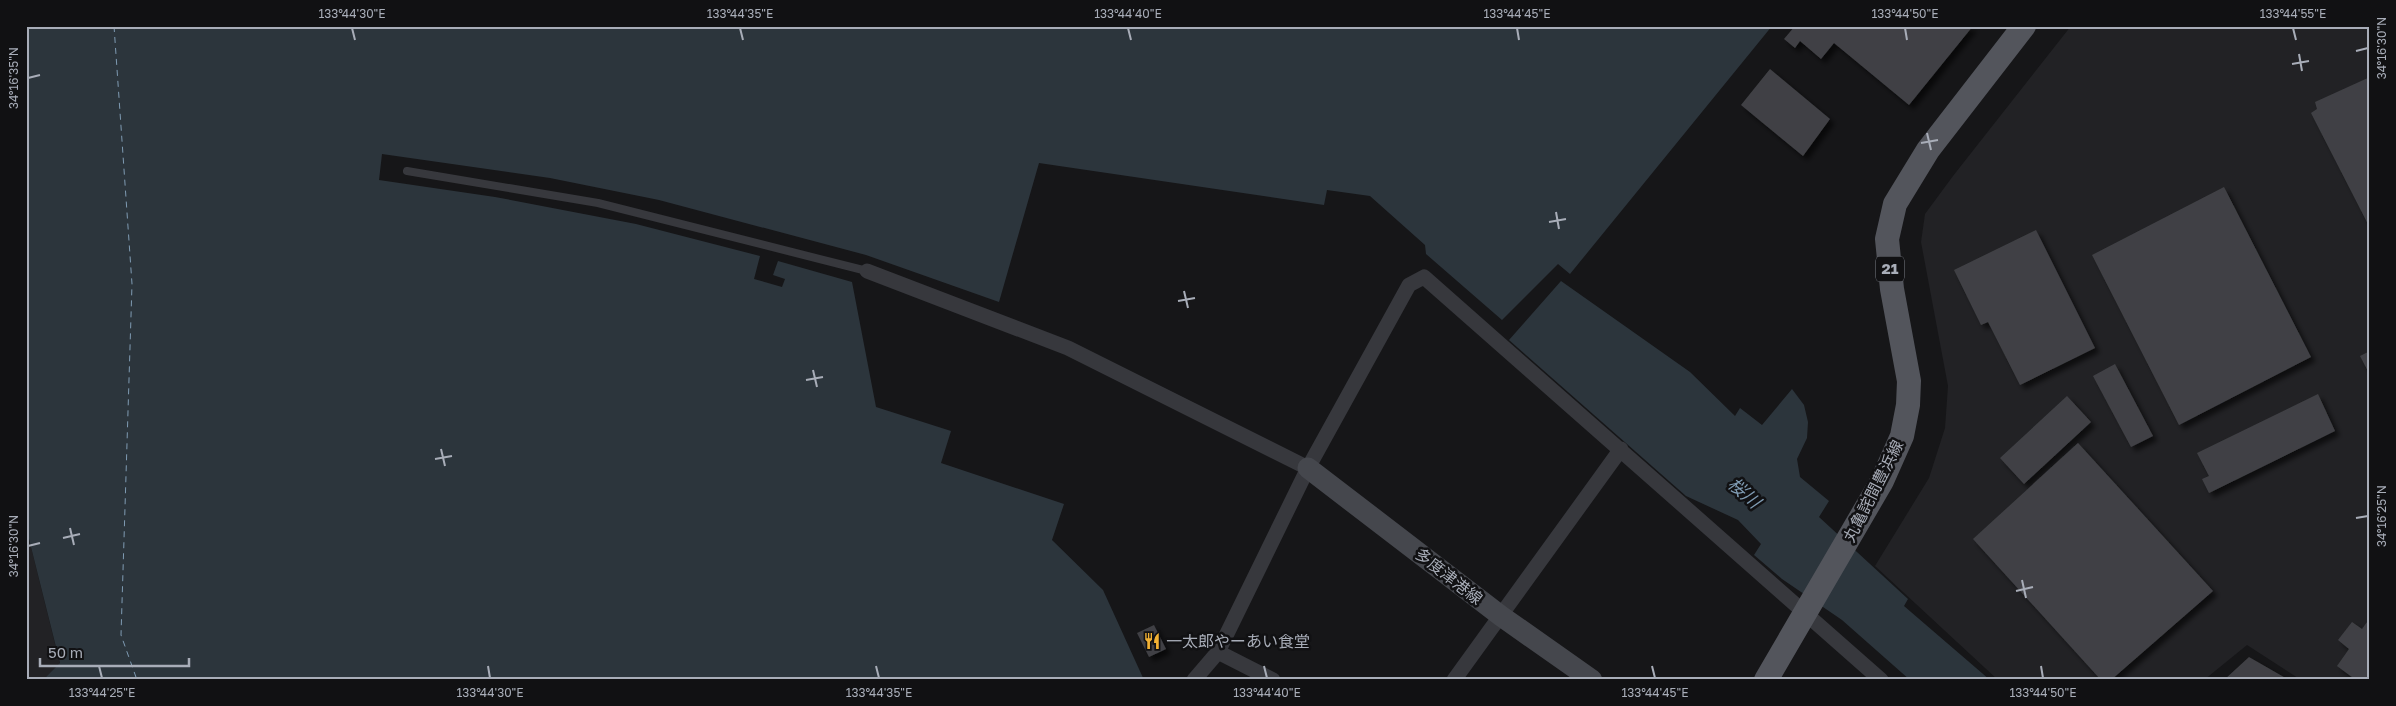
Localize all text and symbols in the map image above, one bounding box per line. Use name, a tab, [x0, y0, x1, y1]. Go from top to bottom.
text: 133°44'30"E	[318, 6, 386, 21]
text: 133°44'35"E	[707, 6, 773, 21]
text: 133°44'40"E	[1094, 6, 1162, 21]
text: 133°44'45"E	[1483, 6, 1551, 21]
text: 133°44'50"E	[1871, 6, 1939, 21]
text: 133°44'55"E	[2260, 6, 2326, 21]
text: 34°16'30"N	[2374, 17, 2389, 79]
text: 34°16'35"N	[6, 47, 21, 109]
road number: 21	[1876, 256, 1904, 282]
street label: 丸亀詫間豊浜線	[1839, 437, 1907, 545]
water label: 桜川	[1724, 472, 1767, 514]
text: 34°16'25"N	[2374, 485, 2389, 547]
text: 34°16'30"N	[6, 515, 21, 577]
street label: 多度津港線	[1411, 543, 1487, 609]
restaurant icon: 一太郎やーあい食堂	[1142, 631, 1162, 651]
place label: 一太郎やーあい食堂	[1166, 631, 1310, 651]
scale bar	[40, 636, 189, 668]
text: 50 m	[48, 643, 83, 661]
text: 133°44'25"E	[69, 685, 135, 700]
text: 133°44'30"E	[456, 685, 524, 700]
text: 133°44'35"E	[846, 685, 912, 700]
text: 133°44'40"E	[1233, 685, 1301, 700]
text: 133°44'45"E	[1621, 685, 1689, 700]
text: 133°44'50"E	[2009, 685, 2077, 700]

